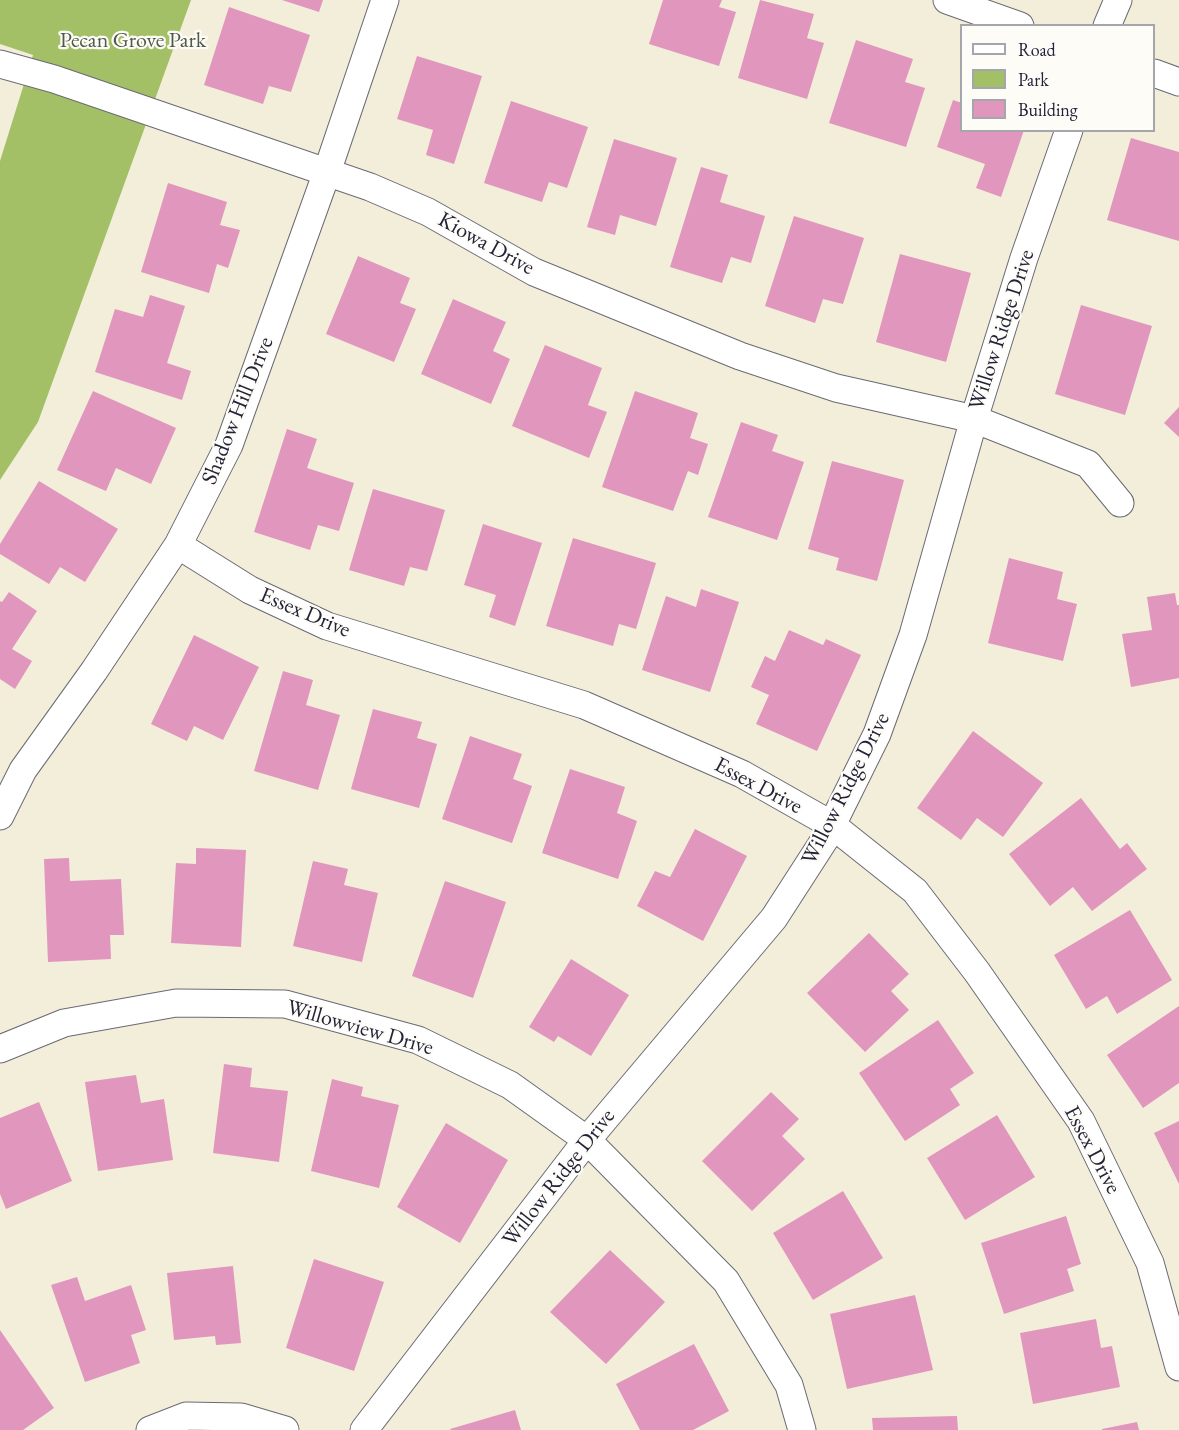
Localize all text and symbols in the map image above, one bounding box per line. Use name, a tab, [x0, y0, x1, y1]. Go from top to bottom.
legend	[960, 24, 1155, 132]
park label: Pecan Grove Park	[60, 28, 206, 54]
text: Road	[1018, 38, 1056, 61]
text: Park	[1018, 68, 1049, 91]
text: Building	[1018, 98, 1078, 121]
street label: Kiowa Drive	[433, 207, 539, 281]
street label: Willow Ridge Drive	[964, 246, 1040, 414]
street label: Shadow Hill Drive	[196, 333, 280, 489]
street label: Essex Drive	[256, 582, 354, 644]
street label: Willow Ridge Drive	[796, 708, 896, 870]
street label: Essex Drive	[710, 752, 806, 820]
street label: Willowview Drive	[284, 994, 436, 1062]
street label: Essex Drive	[1058, 1102, 1126, 1198]
street label: Willow Ridge Drive	[497, 1104, 621, 1252]

